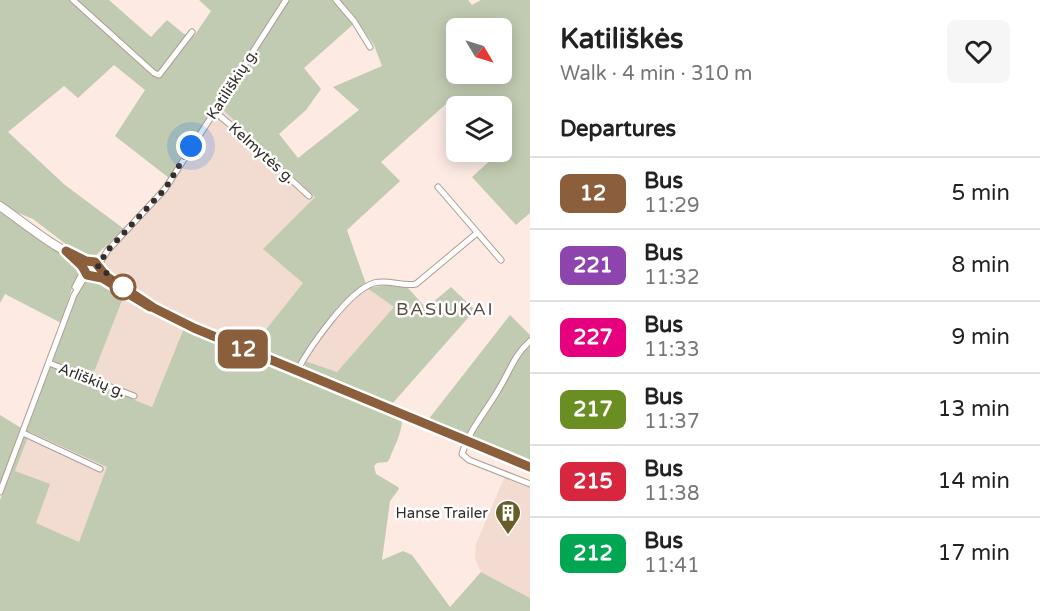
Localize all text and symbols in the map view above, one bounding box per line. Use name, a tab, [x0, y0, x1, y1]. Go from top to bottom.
north arrow	[446, 18, 512, 84]
map controls	[446, 18, 512, 162]
button: heart	[947, 20, 1010, 83]
text: Katiliškės	[560, 22, 684, 56]
street label: Katiliškių g.	[202, 45, 262, 123]
text: Walk · 4 min · 310 m	[560, 62, 752, 86]
button: layers	[446, 96, 512, 162]
text: Departures	[560, 116, 676, 142]
street label: Kelmytės g.	[225, 119, 299, 187]
your location	[176, 131, 206, 161]
text: Bus	[644, 168, 683, 194]
text: 5 min	[951, 180, 1010, 206]
text: 12	[580, 181, 606, 206]
text: 11:29	[644, 194, 699, 218]
text: Bus	[644, 240, 683, 266]
text: 8 min	[951, 252, 1010, 278]
text: 221	[573, 253, 613, 278]
text: 11:32	[644, 266, 699, 290]
unlabelled marker	[110, 274, 136, 300]
district label: BASIUKAI	[396, 298, 494, 320]
text: Bus	[644, 312, 683, 338]
text: 9 min	[951, 324, 1010, 350]
text: 227	[573, 325, 613, 350]
line badge: 12	[216, 330, 270, 368]
text: 12	[230, 337, 256, 362]
text: 11:33	[644, 338, 699, 362]
street label: Arliškių g.	[56, 359, 128, 401]
text: Bus	[644, 384, 683, 410]
text: 13 min	[938, 396, 1010, 422]
text: 217	[573, 397, 613, 422]
text: 11:37	[644, 410, 699, 434]
text: Bus	[644, 456, 683, 482]
text: 14 min	[938, 468, 1010, 494]
text: 215	[573, 469, 613, 494]
text: 11:38	[644, 482, 699, 506]
building icon: Hanse Trailer	[493, 498, 523, 536]
place label: Hanse Trailer	[395, 504, 488, 522]
text: Bus	[644, 528, 683, 554]
text: 17 min	[938, 540, 1010, 566]
text: 212	[573, 541, 613, 566]
text: 11:41	[644, 554, 699, 578]

